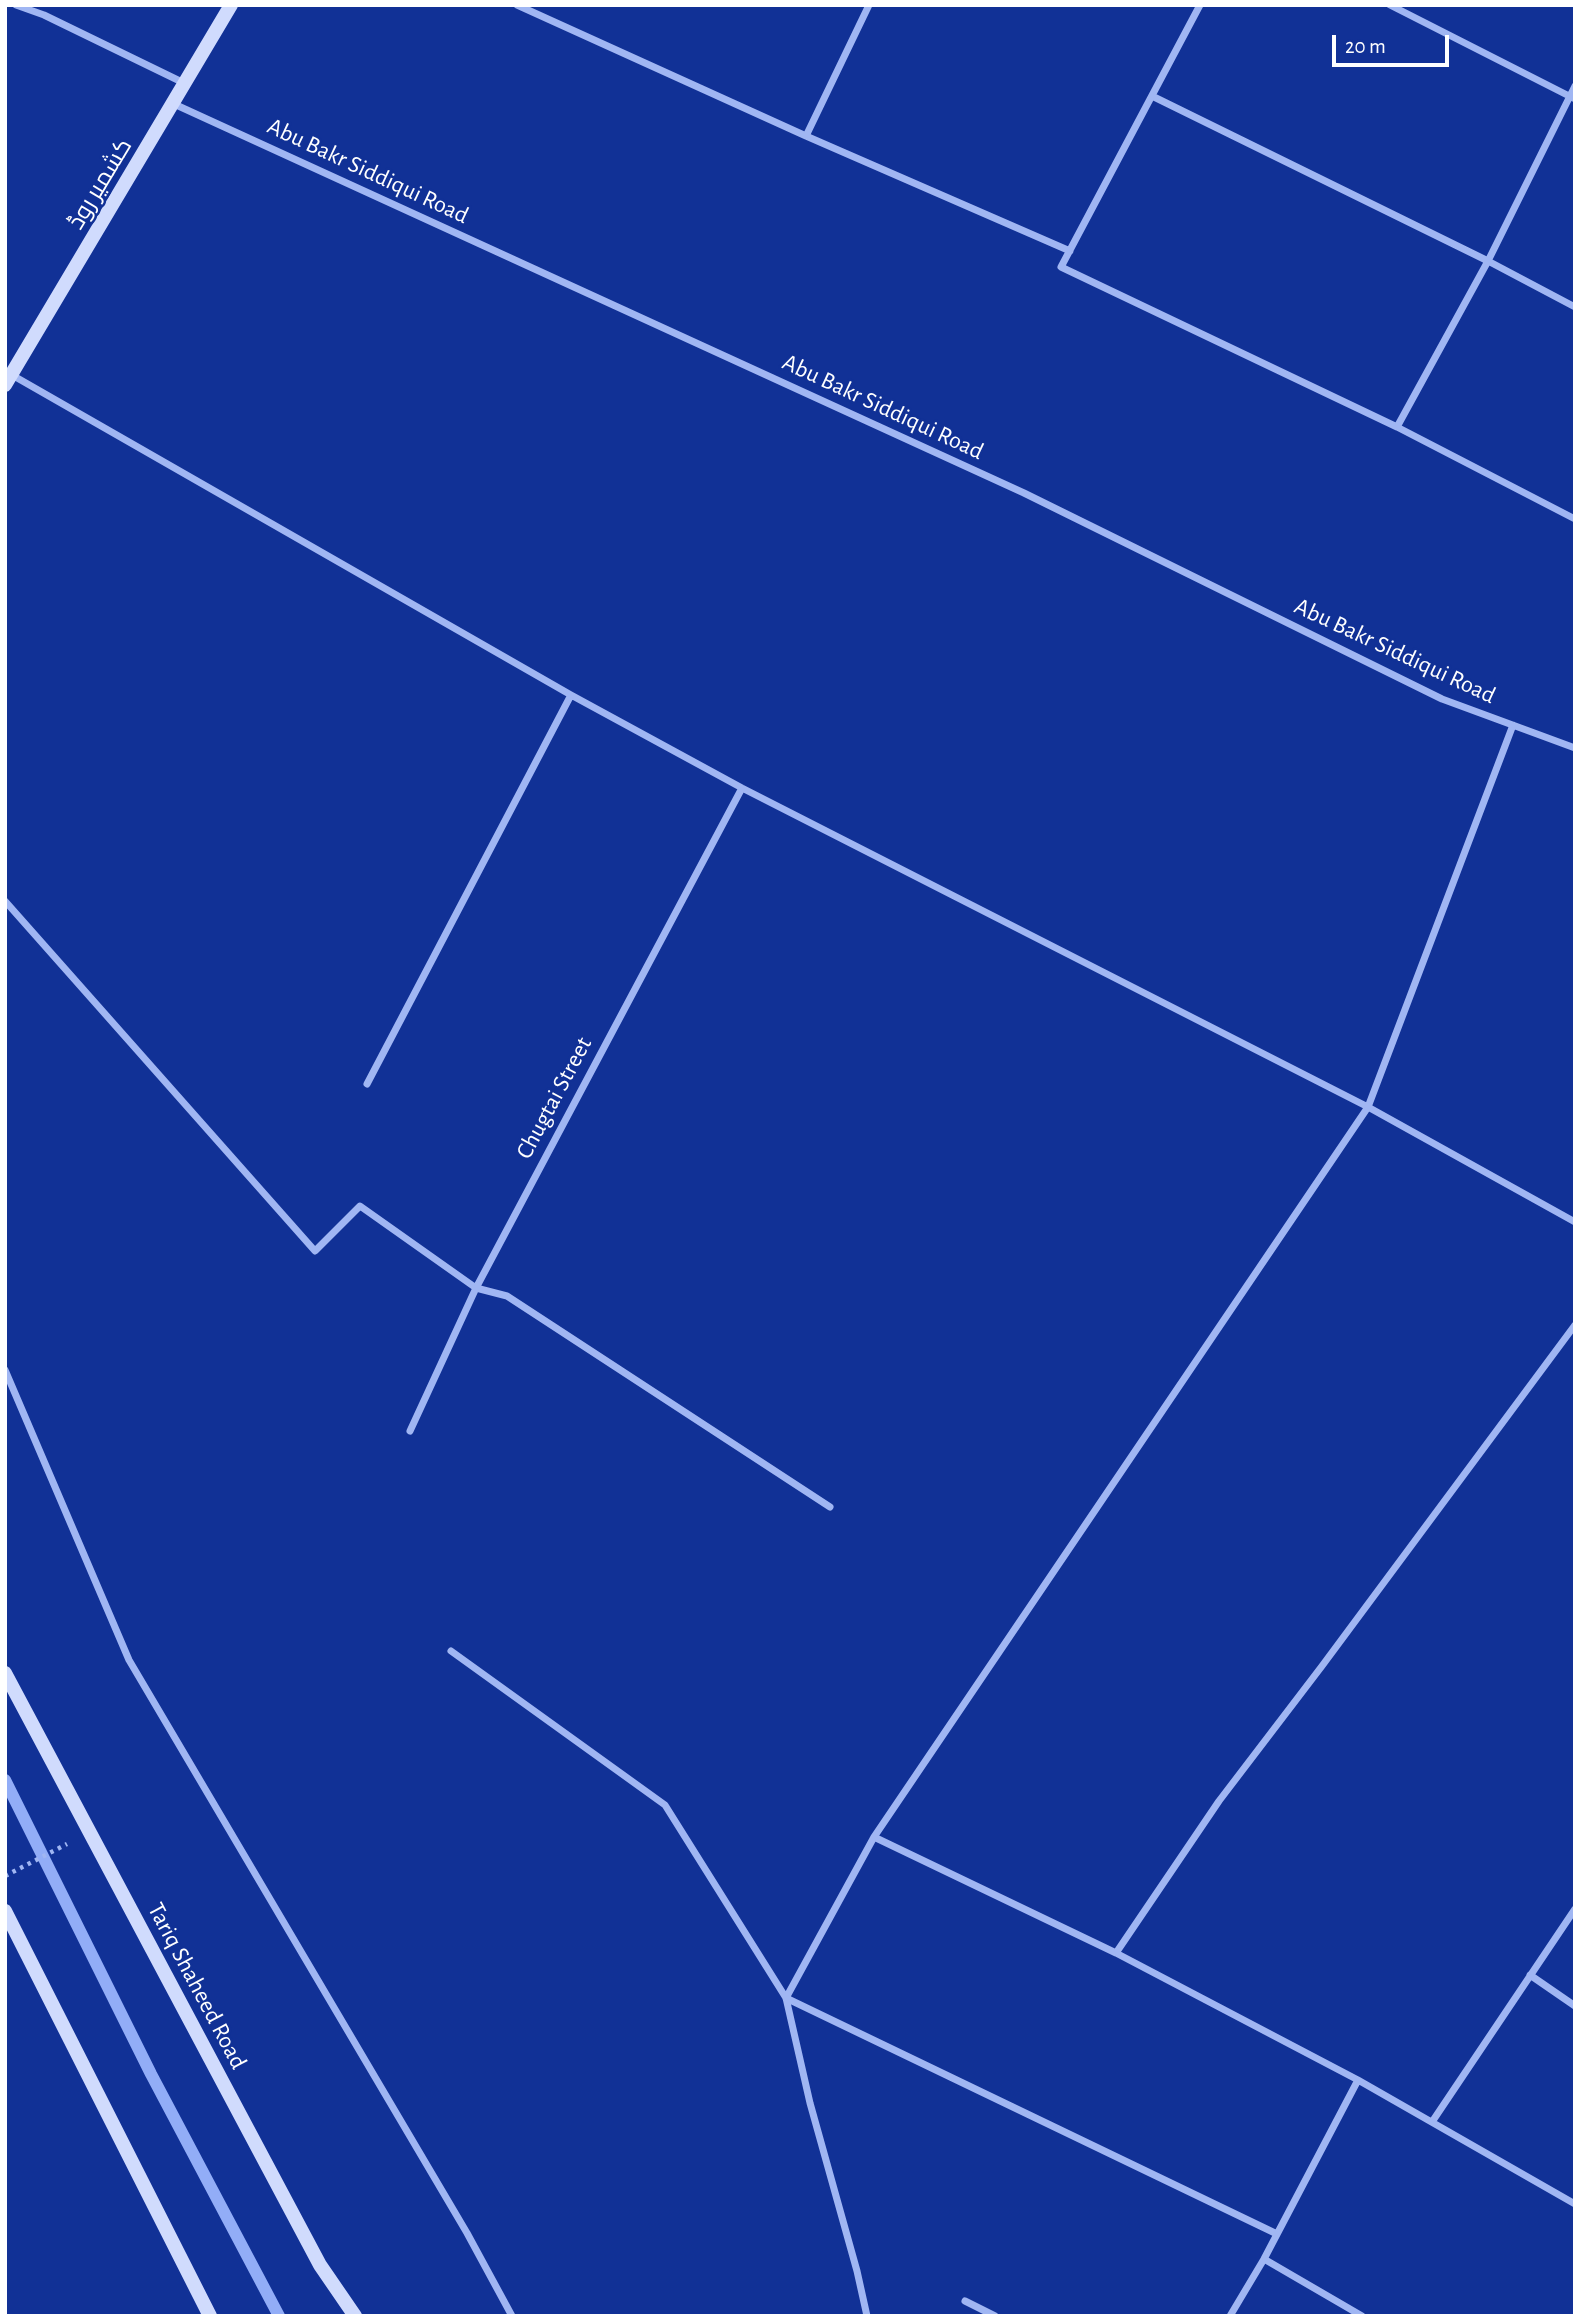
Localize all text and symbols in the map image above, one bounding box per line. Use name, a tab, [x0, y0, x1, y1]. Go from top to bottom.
scale bar	[1335, 21, 1452, 65]
text: 20 m	[1345, 36, 1386, 57]
street label: Abu Bakr Siddiqui Road	[263, 112, 473, 230]
street label: کشمیر روڈ	[62, 133, 138, 235]
street label: Abu Bakr Siddiqui Road	[778, 348, 988, 466]
street label: Abu Bakr Siddiqui Road	[1290, 592, 1500, 710]
street label: Chugtai Street	[510, 1032, 598, 1164]
street label: Tariq Shaheed Road	[141, 1898, 253, 2074]

